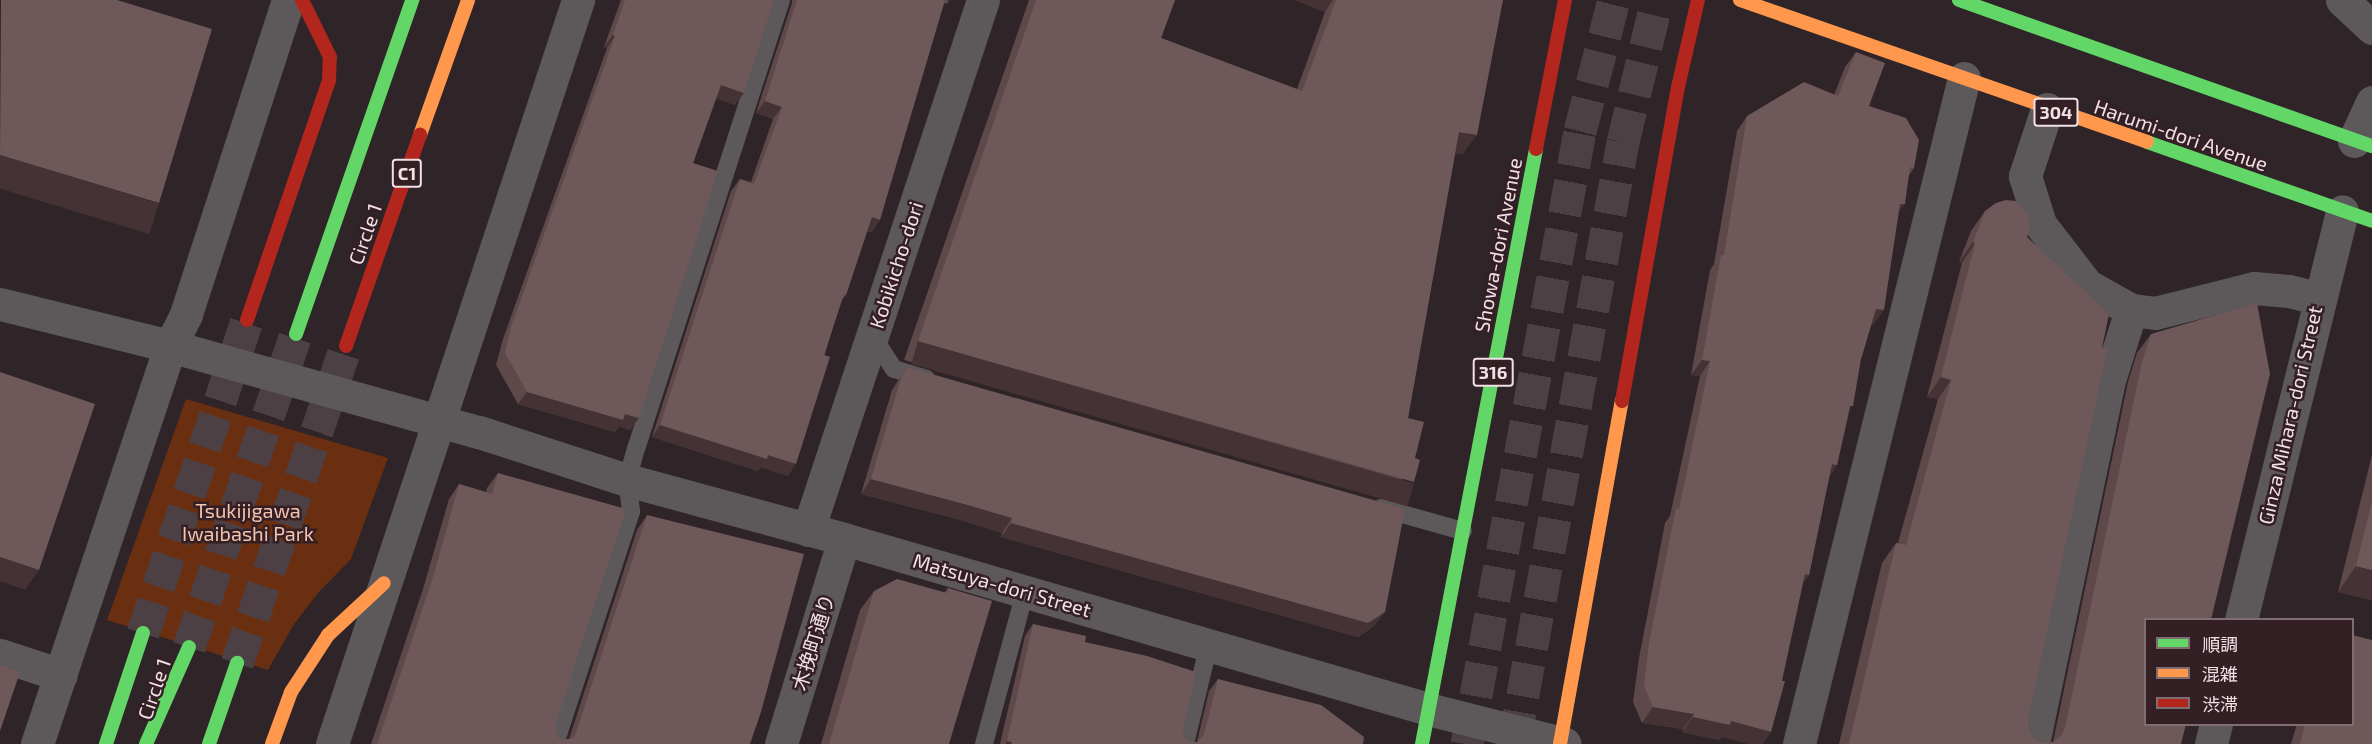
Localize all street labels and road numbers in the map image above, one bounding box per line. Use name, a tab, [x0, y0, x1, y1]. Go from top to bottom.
street label: Harumi-dori Avenue	[2091, 94, 2271, 176]
road number: 304	[2032, 97, 2080, 127]
street label: Showa-dori Avenue	[1469, 155, 1527, 335]
road number: C1	[390, 158, 424, 188]
street label: Kobikicho-dori	[864, 199, 928, 331]
street label: Circle 1	[343, 200, 387, 268]
street label: Ginza Mihara-dori Street	[2253, 303, 2327, 527]
road number: 316	[1472, 357, 1514, 387]
street label: Matsuya-dori Street	[910, 548, 1094, 622]
street label: 木挽町通り	[787, 591, 839, 693]
street label: Circle 1	[132, 655, 176, 723]

